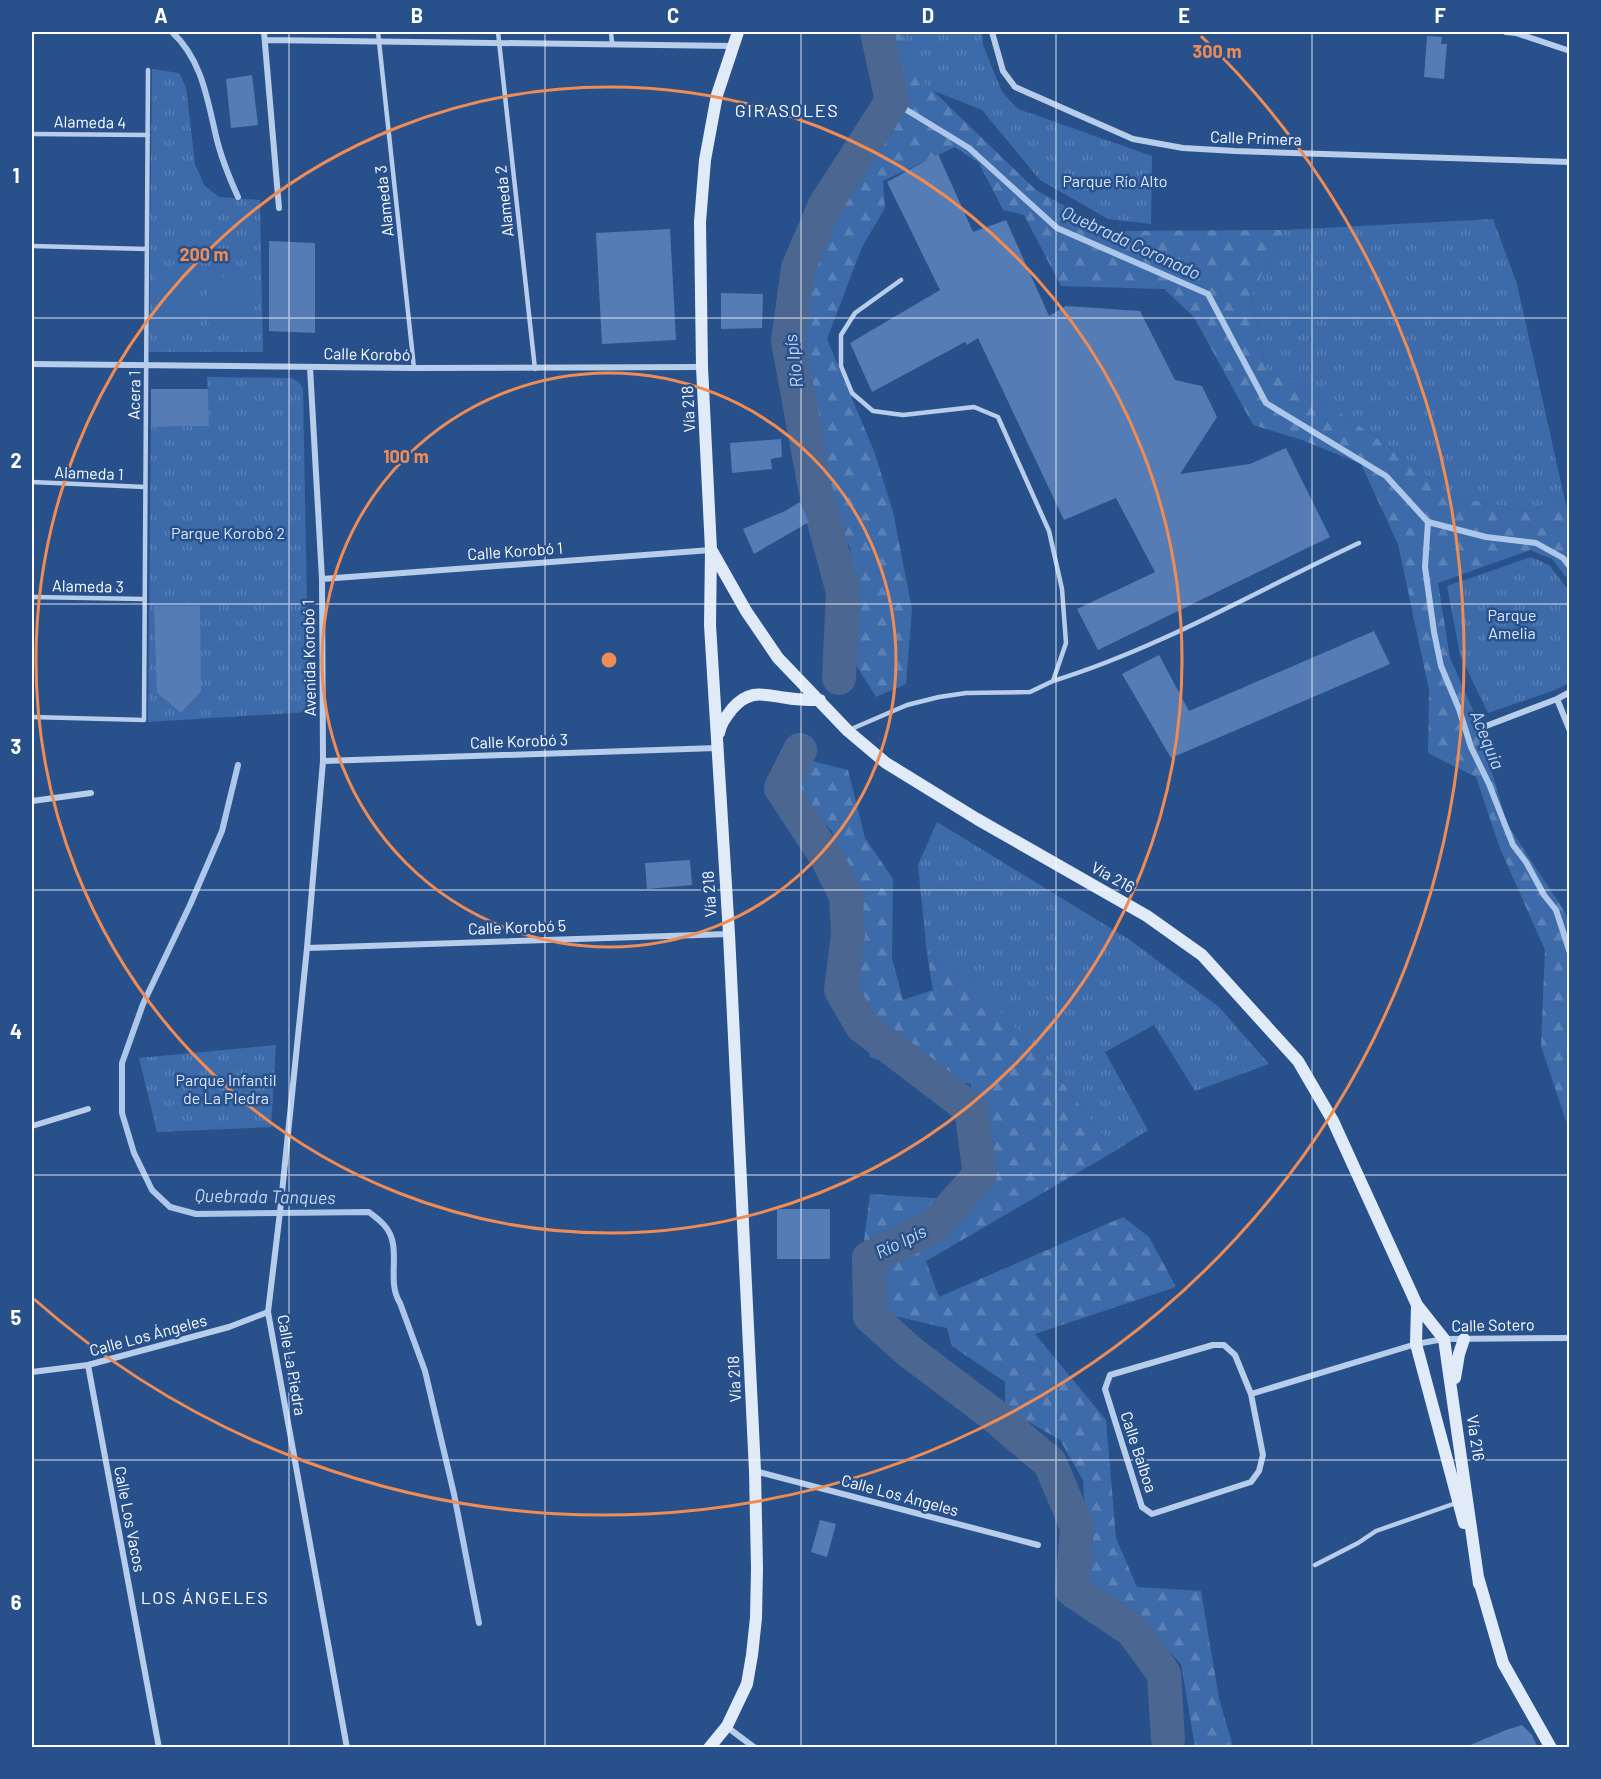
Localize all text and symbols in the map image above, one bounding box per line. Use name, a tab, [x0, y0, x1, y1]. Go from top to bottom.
text: A	[154, 3, 168, 27]
text: B	[411, 3, 423, 27]
text: C	[667, 3, 679, 27]
text: D	[922, 3, 934, 27]
text: E	[1178, 3, 1190, 27]
text: F	[1434, 3, 1446, 27]
text: 300 m	[1193, 40, 1241, 62]
district label: GIRASOLES	[735, 99, 839, 121]
street label: Alameda 4	[54, 111, 126, 132]
street label: Calle Primera	[1210, 126, 1302, 149]
text: 1	[12, 163, 20, 187]
street label: Alameda 3	[370, 164, 397, 238]
street label: Alameda 2	[490, 164, 517, 238]
park label: Parque Río Alto	[1062, 171, 1168, 190]
water label: Quebrada Coronado	[1059, 200, 1204, 284]
text: 200 m	[179, 243, 229, 265]
water label: Río Ipís	[779, 333, 807, 389]
street label: Calle Korobó	[323, 343, 411, 364]
street label: Acera 1	[124, 370, 143, 420]
street label: Vía 218	[677, 385, 698, 433]
text: 100 m	[383, 445, 429, 467]
text: 2	[10, 448, 22, 472]
street label: Alameda 1	[54, 462, 124, 483]
park label: Parque Korobó 2	[171, 523, 285, 542]
street label: Calle Korobó 1	[467, 538, 563, 563]
street label: Alameda 3	[52, 575, 124, 596]
street label: Avenida Korobó 1	[298, 600, 319, 716]
park label: Parque Amelia	[1487, 605, 1537, 642]
centre of rings	[599, 650, 619, 670]
water label: Acequia	[1466, 707, 1510, 772]
street label: Calle Korobó 3	[470, 729, 568, 752]
text: 3	[11, 734, 21, 758]
street label: Vía 216	[1088, 857, 1138, 896]
street label: Vía 218	[697, 870, 720, 918]
street label: Calle Korobó 5	[468, 915, 566, 938]
text: 4	[10, 1019, 22, 1043]
park label: Parque Infantil de La PIedra	[176, 1070, 276, 1107]
water label: Quebrada Tanques	[194, 1184, 336, 1208]
water label: Río Ipís	[872, 1219, 930, 1263]
text: 5	[11, 1305, 22, 1329]
street label: Calle Los Ángeles	[87, 1310, 209, 1359]
street label: Calle La Piedra	[274, 1313, 311, 1417]
street label: Calle Sotero	[1451, 1314, 1535, 1335]
street label: Vía 218	[723, 1355, 744, 1403]
street label: Calle Balboa	[1117, 1409, 1162, 1495]
street label: Vía 216	[1464, 1414, 1489, 1462]
street label: Calle Los Vacos	[111, 1465, 150, 1573]
street label: Calle Los Ángeles	[839, 1470, 961, 1519]
district label: LOS ÁNGELES	[141, 1586, 269, 1608]
text: 6	[11, 1590, 22, 1614]

